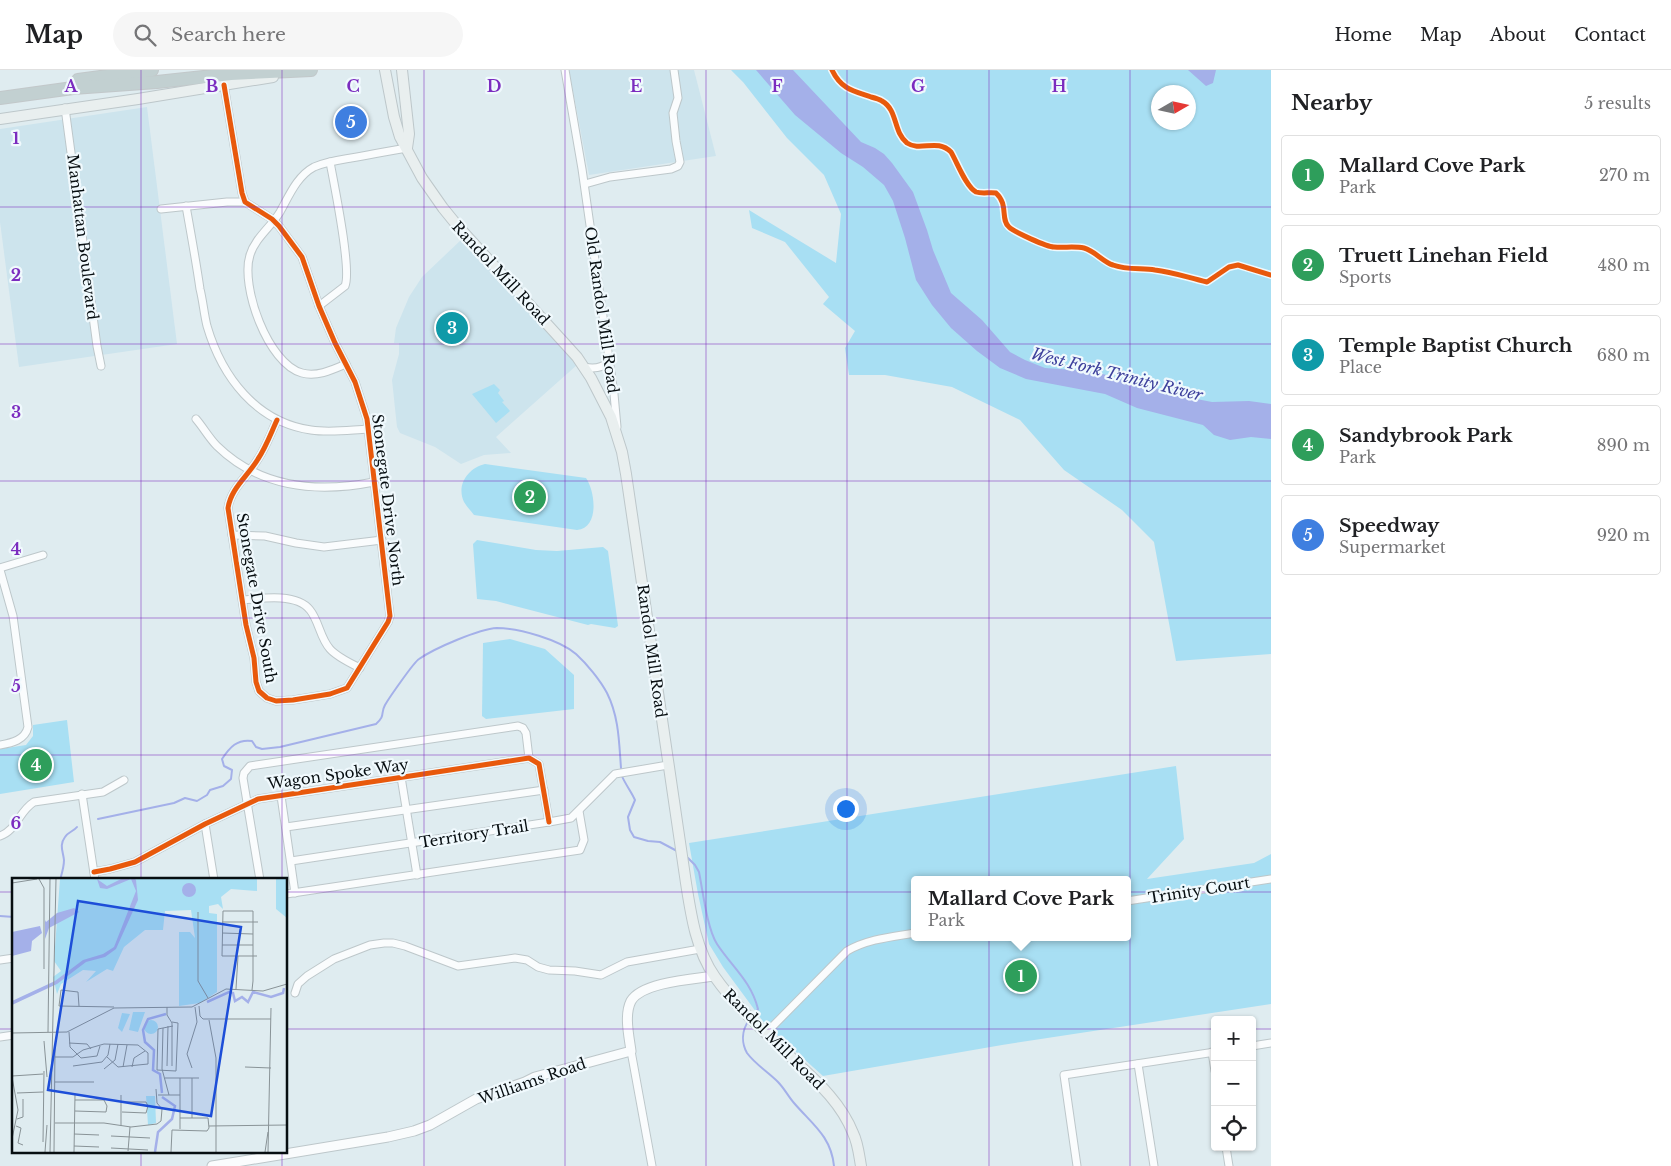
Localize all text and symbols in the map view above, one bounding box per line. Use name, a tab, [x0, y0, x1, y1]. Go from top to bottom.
search box	[113, 12, 463, 57]
text: Map	[25, 20, 83, 49]
icon: search	[131, 21, 159, 49]
text: Search here	[171, 23, 286, 46]
text: Home	[1334, 24, 1392, 46]
text: Map	[1420, 24, 1462, 46]
text: About	[1490, 24, 1546, 46]
text: Contact	[1574, 24, 1646, 46]
text: A	[64, 76, 79, 96]
text: B	[206, 76, 219, 96]
text: C	[346, 76, 360, 96]
text: D	[487, 76, 501, 96]
text: E	[630, 76, 642, 96]
text: F	[771, 76, 783, 96]
text: G	[911, 76, 925, 96]
text: H	[1051, 76, 1067, 96]
north arrow	[1151, 85, 1196, 130]
text: Nearby	[1291, 90, 1372, 116]
text: 5 results	[1584, 93, 1651, 113]
pin: 5	[335, 103, 367, 141]
text: 1	[13, 128, 20, 148]
street label: Manhattan Boulevard	[63, 153, 103, 321]
text: Mallard Cove Park	[1339, 154, 1525, 177]
text: 1	[1305, 165, 1311, 185]
text: 270 m	[1599, 165, 1650, 185]
text: Park	[1339, 177, 1376, 197]
street label: Randol Mill Road	[448, 217, 554, 329]
street label: Old Randol Mill Road	[581, 225, 623, 395]
text: Truett Linehan Field	[1339, 244, 1548, 267]
text: 2	[1303, 255, 1313, 275]
text: 480 m	[1598, 255, 1650, 275]
text: 2	[11, 265, 21, 285]
text: Sports	[1339, 267, 1392, 287]
pin: 3	[436, 309, 468, 347]
text: Temple Baptist Church	[1339, 334, 1572, 357]
water label: West Fork Trinity River	[1029, 343, 1205, 405]
text: 3	[1303, 345, 1313, 365]
text: 680 m	[1597, 345, 1650, 365]
text: Place	[1339, 357, 1382, 377]
text: 3	[11, 402, 21, 422]
street label: Stonegate Drive North	[368, 413, 408, 587]
text: Sandybrook Park	[1339, 424, 1513, 447]
text: 4	[1303, 435, 1313, 455]
text: 890 m	[1597, 435, 1650, 455]
text: Park	[1339, 447, 1376, 467]
pin: 2	[514, 478, 546, 516]
street label: Stonegate Drive South	[233, 511, 281, 685]
text: Speedway	[1339, 514, 1439, 537]
text: 5	[1303, 525, 1313, 545]
text: 920 m	[1597, 525, 1650, 545]
text: Supermarket	[1339, 537, 1446, 557]
text: 4	[11, 539, 21, 559]
street label: Randol Mill Road	[633, 583, 671, 719]
text: 5	[11, 676, 21, 696]
pin: 4	[20, 746, 52, 784]
street label: Wagon Spoke Way	[265, 755, 410, 793]
your location	[833, 796, 859, 822]
text: 6	[11, 813, 22, 833]
street label: Territory Trail	[418, 816, 530, 852]
street label: Trinity Court	[1147, 873, 1251, 907]
popup	[911, 876, 1131, 941]
inset map	[12, 878, 288, 1154]
text: Mallard Cove Park	[928, 887, 1114, 910]
text: Park	[928, 910, 965, 930]
pin: 1	[1005, 957, 1037, 995]
street label: Randol Mill Road	[720, 985, 828, 1093]
map controls	[1211, 1016, 1256, 1151]
button: +	[1211, 1016, 1256, 1061]
street label: Williams Road	[475, 1054, 588, 1109]
button: −	[1211, 1061, 1256, 1106]
button: locate	[1211, 1106, 1256, 1151]

